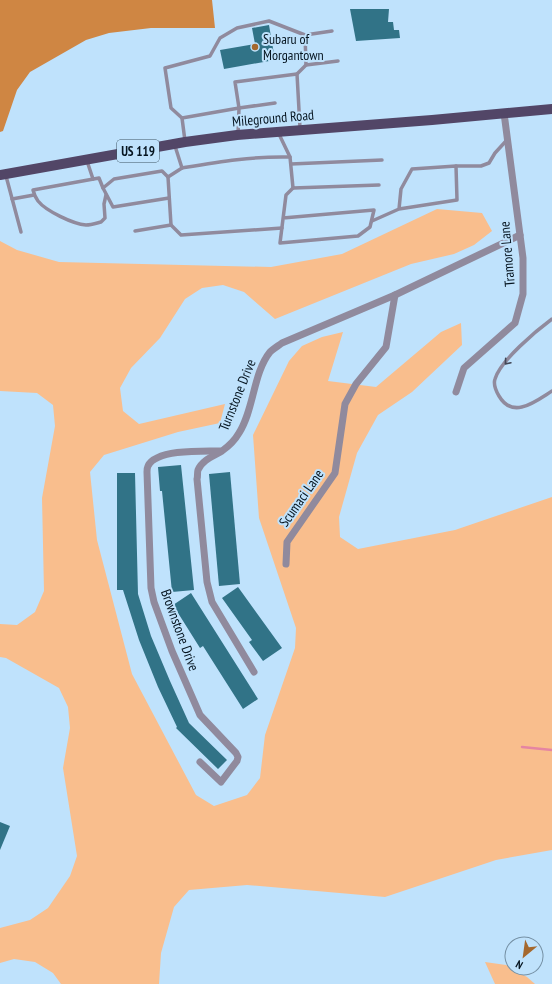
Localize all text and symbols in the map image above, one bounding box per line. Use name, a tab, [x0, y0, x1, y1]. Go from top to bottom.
place label: Subaru of Morgantown	[263, 30, 324, 64]
marker: Subaru of Morgantown	[250, 42, 260, 52]
street label: Mileground Road	[231, 105, 315, 131]
road number: US 119	[117, 140, 159, 162]
street label: Tramore Lane	[495, 220, 519, 287]
street label: Turnstone Drive	[214, 356, 260, 434]
one-way arrow	[504, 357, 511, 364]
street label: Scumaci Lane	[275, 466, 327, 530]
street label: Brownstone Drive	[157, 587, 203, 673]
north arrow	[504, 936, 544, 976]
text: N	[513, 957, 525, 972]

